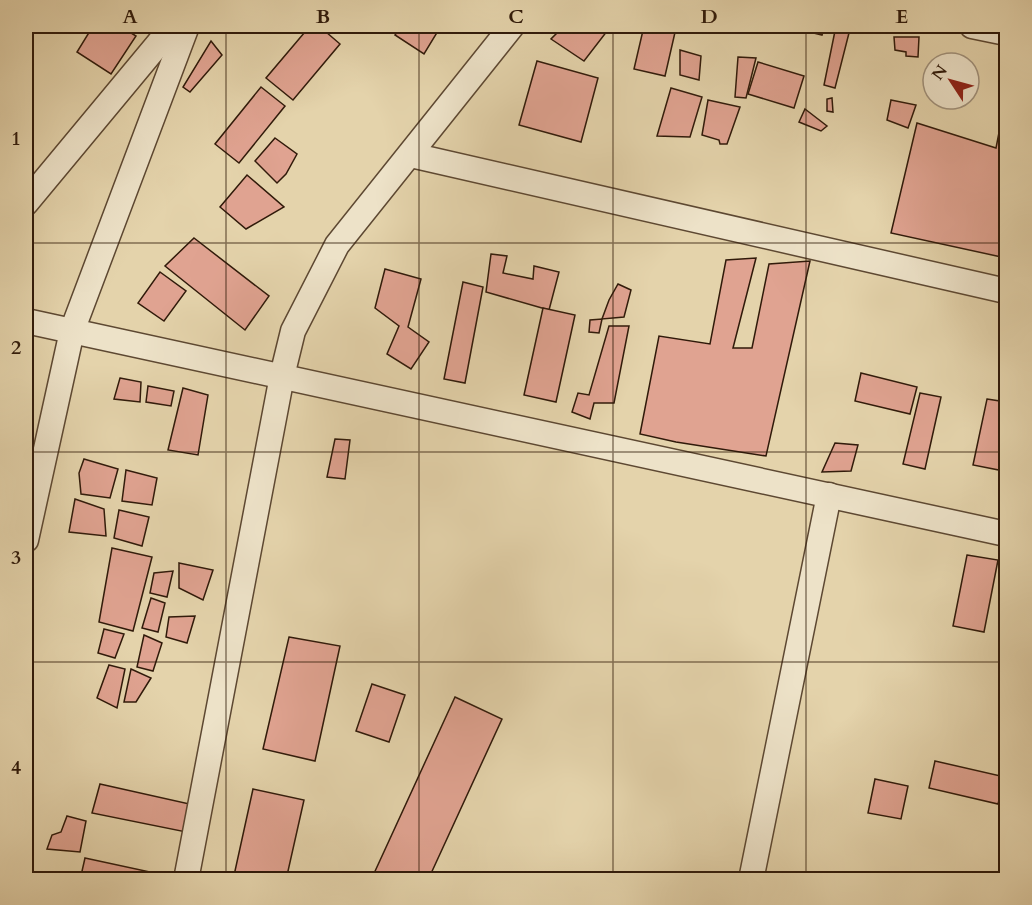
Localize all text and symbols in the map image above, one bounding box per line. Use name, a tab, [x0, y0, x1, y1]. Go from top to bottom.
text: A	[122, 3, 138, 30]
text: B	[316, 3, 330, 30]
text: C	[508, 3, 524, 30]
text: D	[700, 3, 718, 30]
text: E	[896, 3, 908, 30]
north arrow	[921, 51, 981, 111]
text: N	[927, 61, 953, 85]
text: 1	[11, 125, 21, 152]
text: 2	[11, 334, 21, 361]
text: 3	[11, 544, 21, 571]
text: 4	[11, 754, 21, 781]

